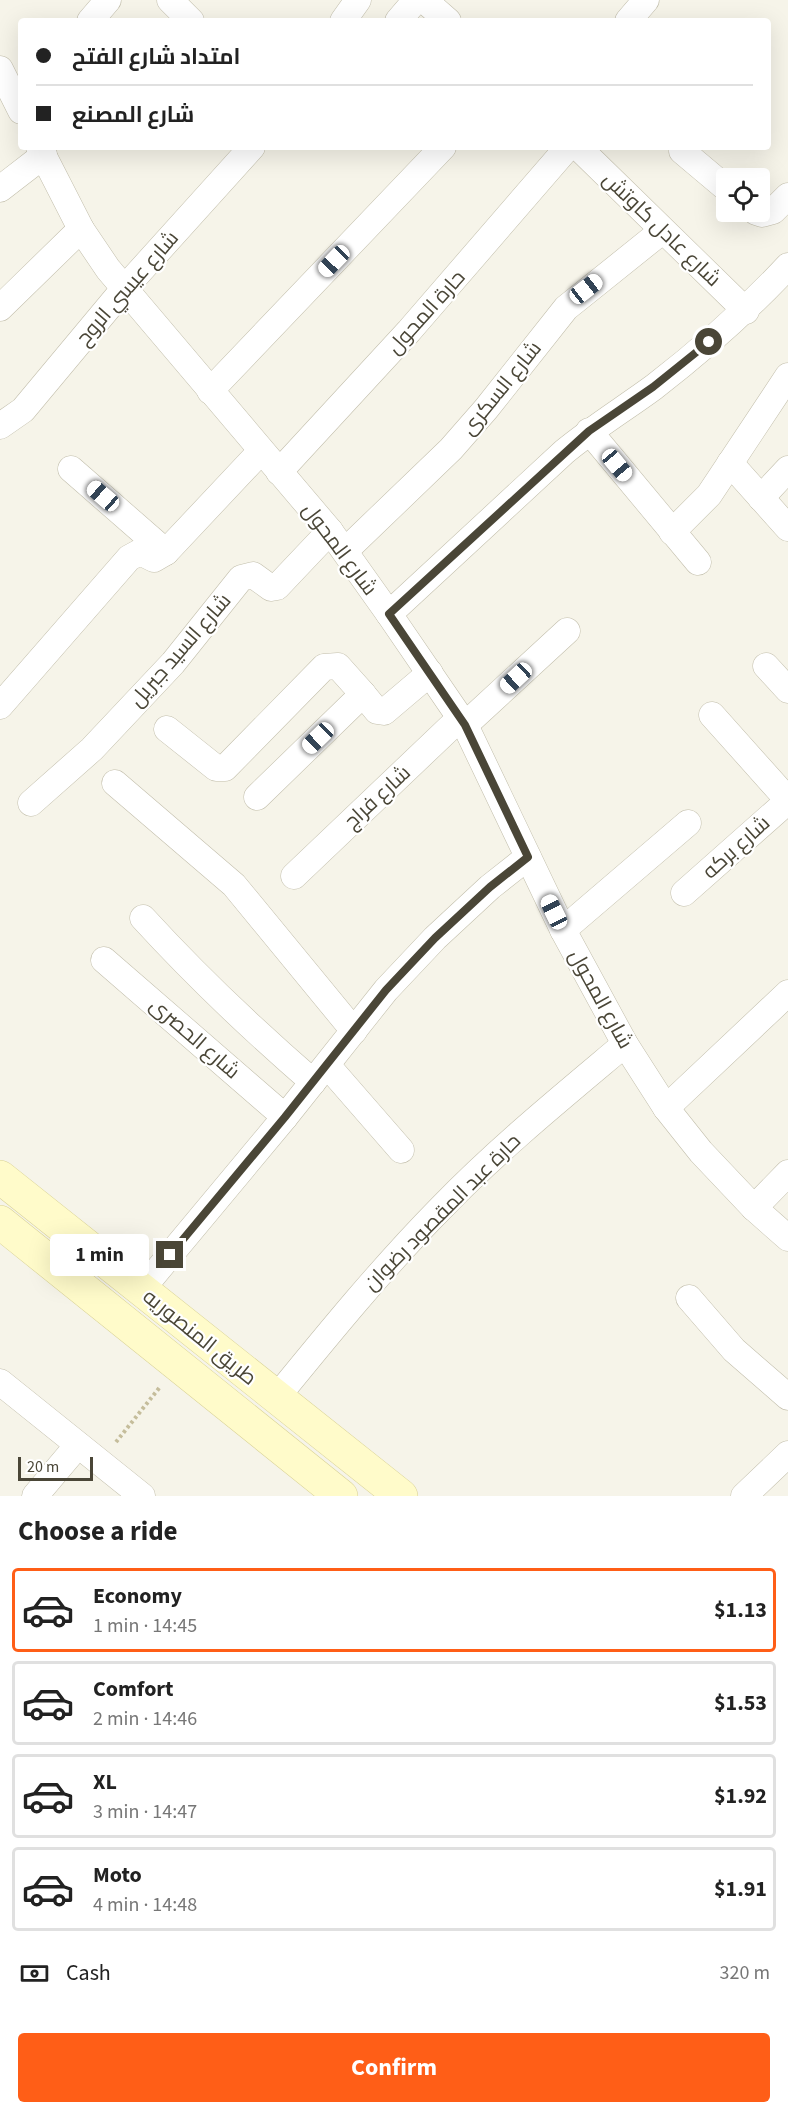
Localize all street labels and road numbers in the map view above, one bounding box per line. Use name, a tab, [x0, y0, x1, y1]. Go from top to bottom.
street label: شارع عادل كاوتش	[596, 165, 728, 293]
street label: شارع عيسي الروح	[69, 224, 185, 352]
street label: حارة المحول	[380, 263, 472, 361]
street label: شارع السكرى	[454, 335, 548, 441]
street label: شارع المحول	[295, 496, 385, 602]
street label: شارع السيد جبريل	[122, 587, 238, 713]
street label: شارع فراج	[337, 758, 417, 836]
street label: شارع بركه	[695, 808, 777, 886]
street label: شارع المحول	[561, 944, 641, 1054]
street label: شارع الحصرى	[143, 990, 247, 1086]
street label: حارة عبد المقصود رضوان	[357, 1127, 527, 1297]
street label: طريق المنصوريه	[137, 1282, 263, 1392]

